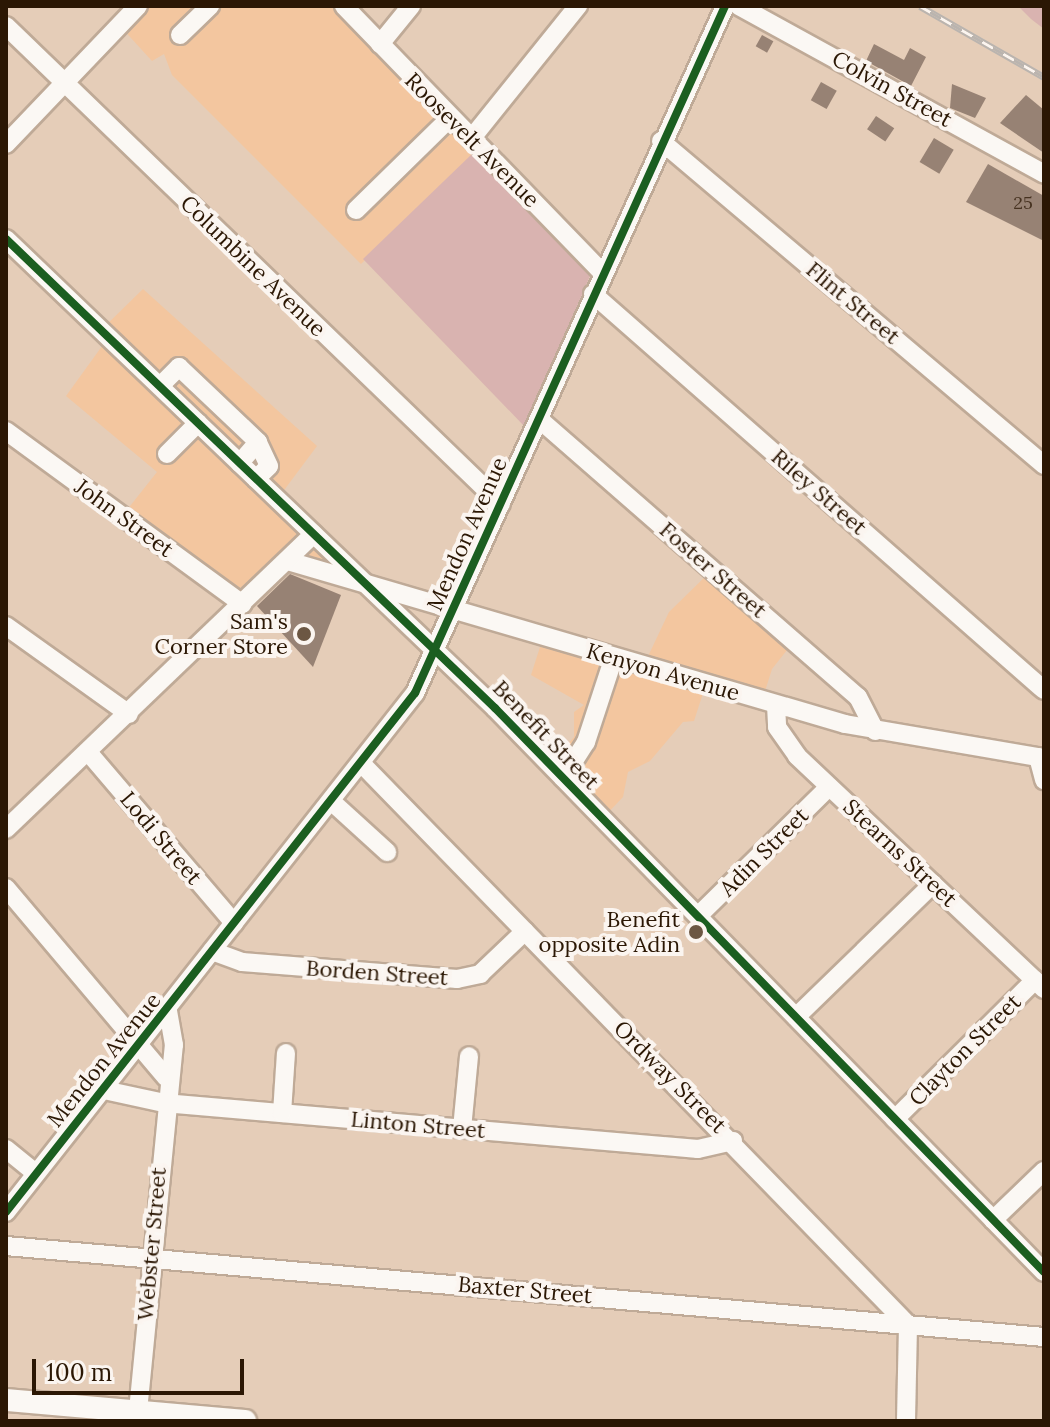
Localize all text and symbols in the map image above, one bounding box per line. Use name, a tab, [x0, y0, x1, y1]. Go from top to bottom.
street label: Colvin Street	[827, 45, 957, 133]
street label: Roosevelt Avenue	[399, 67, 545, 213]
street label: Columbine Avenue	[175, 190, 331, 342]
house number: 25	[1013, 192, 1033, 214]
street label: Flint Street	[801, 256, 905, 350]
street label: Riley Street	[766, 443, 872, 541]
street label: Mendon Avenue	[421, 453, 513, 615]
street label: John Street	[69, 473, 179, 563]
street label: Foster Street	[654, 516, 772, 624]
place label: Sam's Corner Store	[155, 608, 288, 660]
marker: Sam's Corner Store	[295, 625, 313, 643]
street label: Kenyon Avenue	[583, 638, 743, 706]
street label: Benefit Street	[487, 675, 605, 795]
street label: Lodi Street	[115, 786, 207, 890]
street label: Stearns Street	[838, 794, 962, 912]
street label: Adin Street	[714, 802, 814, 902]
place label: Benefit opposite Adin	[539, 906, 680, 958]
marker: Benefit opposite Adin	[687, 923, 705, 941]
street label: Borden Street	[305, 955, 449, 991]
street label: Mendon Avenue	[42, 988, 166, 1132]
street label: Clayton Street	[904, 989, 1026, 1111]
street label: Ordway Street	[608, 1015, 732, 1139]
street label: Linton Street	[350, 1106, 486, 1144]
street label: Webster Street	[132, 1166, 172, 1322]
street label: Baxter Street	[457, 1271, 593, 1309]
scale bar	[36, 1343, 248, 1393]
text: 100 m	[46, 1357, 112, 1388]

